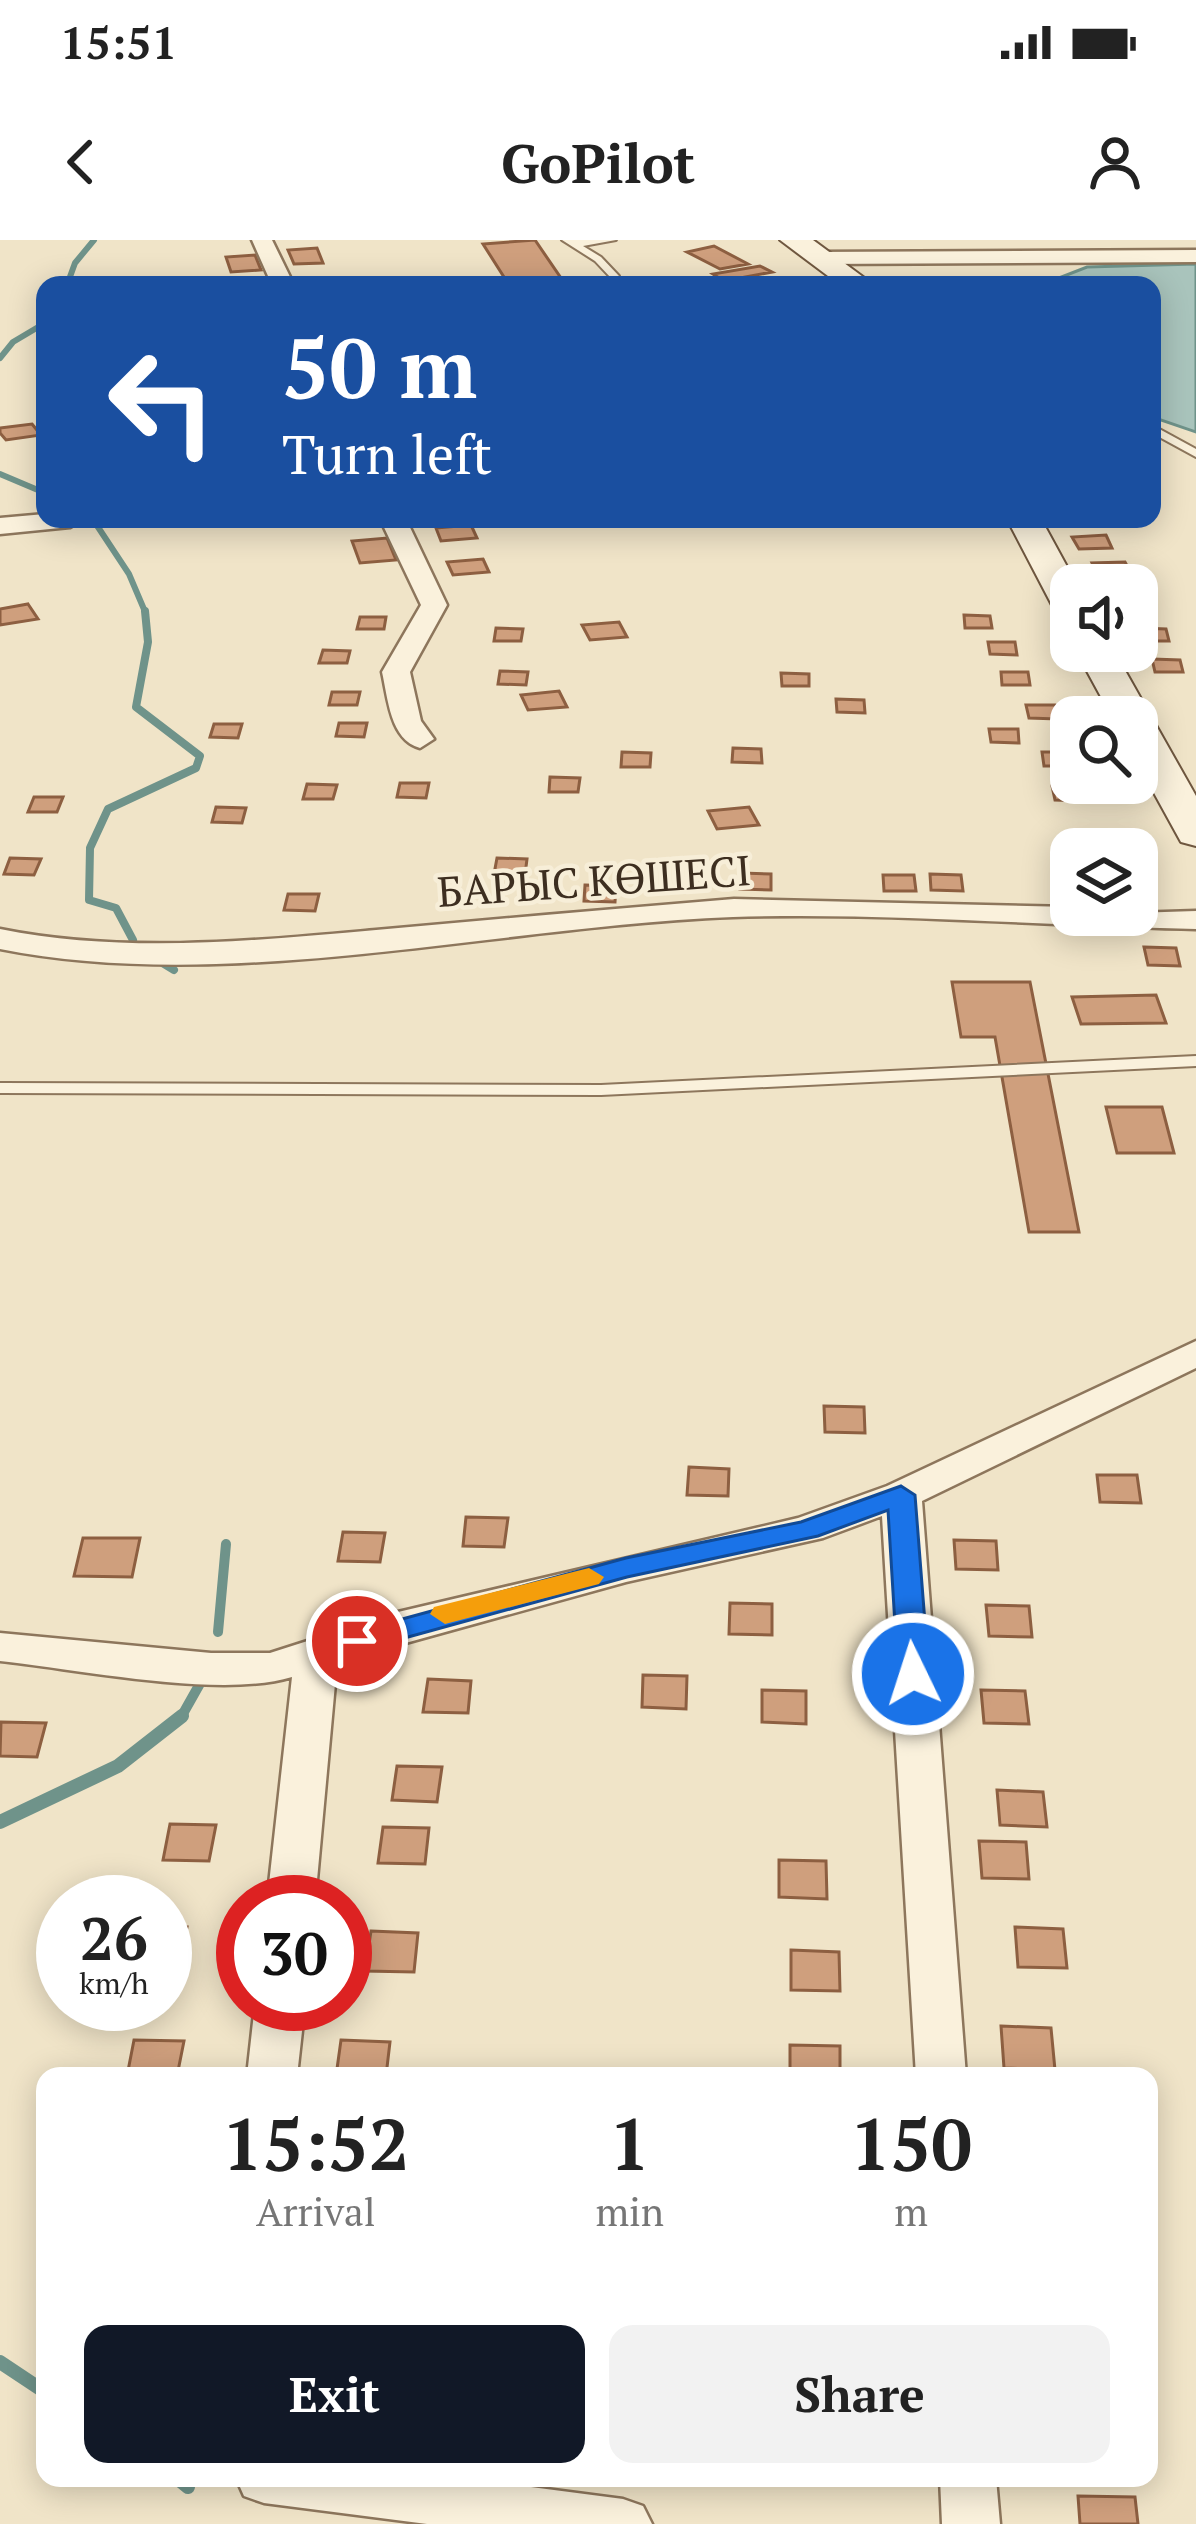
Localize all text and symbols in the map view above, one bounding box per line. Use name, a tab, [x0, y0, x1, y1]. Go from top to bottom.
text: 15:51	[60, 12, 177, 72]
text: GoPilot	[501, 127, 695, 198]
icon: back	[48, 129, 114, 195]
icon: person	[1082, 129, 1148, 195]
text: 50 m	[282, 311, 477, 422]
icon: left	[84, 324, 240, 480]
text: Turn left	[282, 418, 492, 489]
map controls	[1050, 564, 1158, 936]
button: sound	[1050, 564, 1158, 672]
button: search	[1050, 696, 1158, 804]
button: layers	[1050, 828, 1158, 936]
street label: БАРЫС КӨШЕСІ	[436, 841, 752, 919]
pin	[306, 1590, 408, 1692]
icon: arrive	[324, 1608, 390, 1674]
position arrow	[850, 1611, 976, 1737]
speed limit sign: 30	[216, 1875, 372, 2031]
text: 26	[80, 1898, 148, 1977]
text: km/h	[79, 1963, 149, 2003]
text: 15:52	[222, 2095, 409, 2191]
text: 1	[609, 2095, 650, 2191]
text: 150	[850, 2095, 972, 2191]
text: Arrival	[256, 2185, 375, 2237]
text: min	[595, 2185, 664, 2237]
text: m	[894, 2185, 928, 2237]
button: Exit	[84, 2325, 585, 2463]
button: Share	[609, 2325, 1110, 2463]

